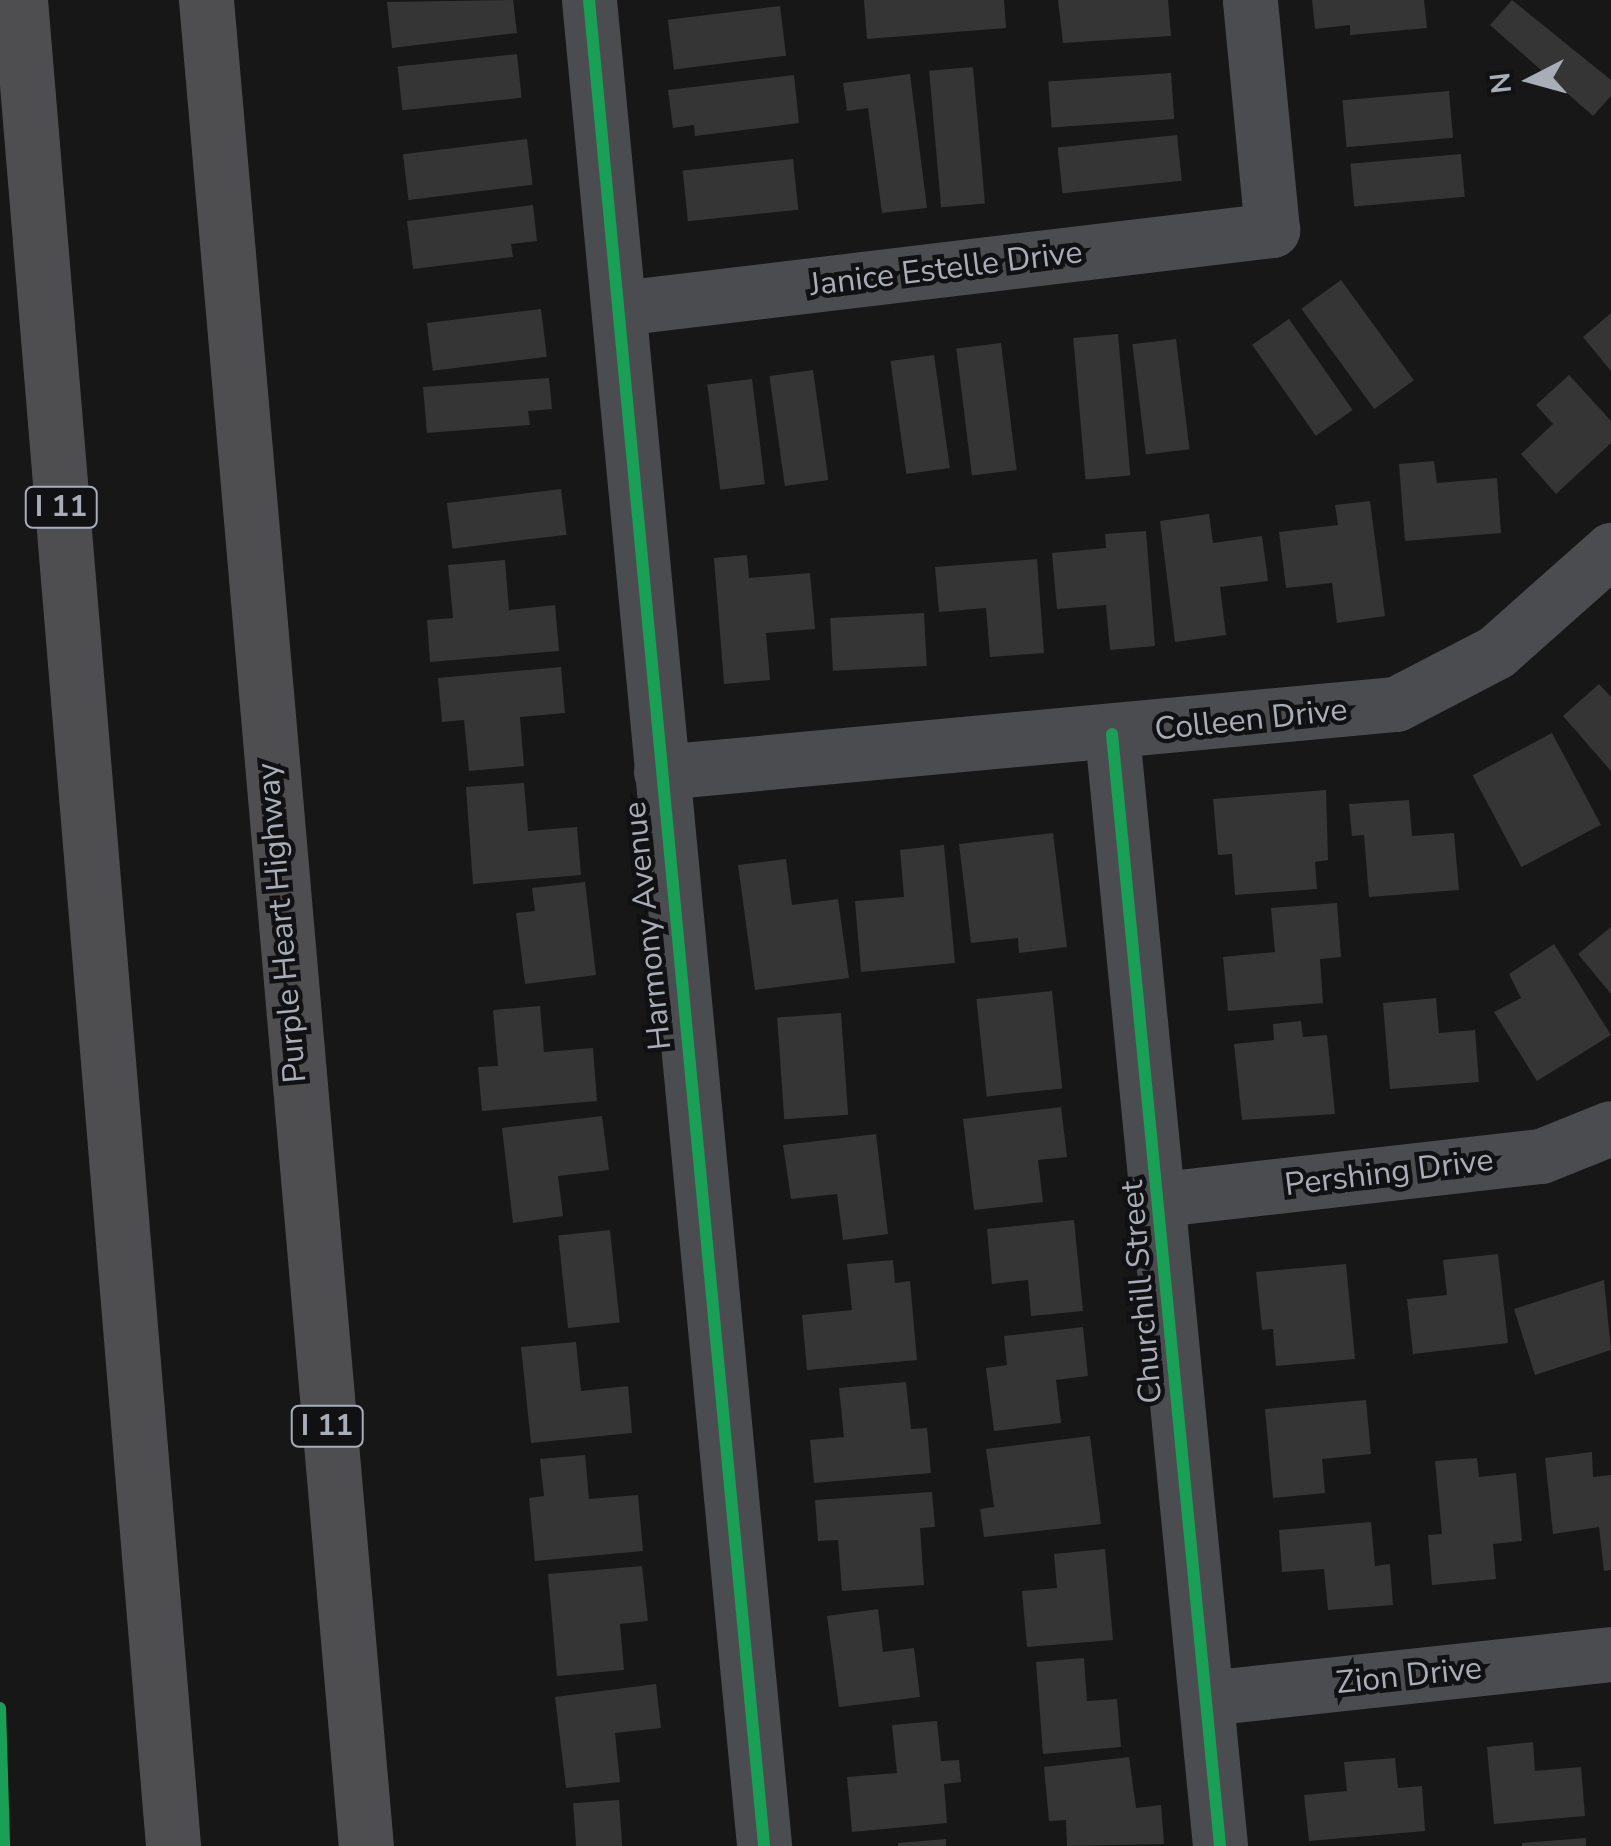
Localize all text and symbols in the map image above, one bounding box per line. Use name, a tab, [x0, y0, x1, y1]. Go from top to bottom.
north arrow	[1481, 30, 1581, 130]
text: N	[1481, 71, 1521, 96]
street label: Janice Estelle Drive	[808, 233, 1084, 305]
road number: I 11	[23, 482, 98, 532]
street label: Colleen Drive	[1153, 691, 1349, 749]
street label: Purple Heart Highway	[249, 761, 315, 1085]
street label: Harmony Avenue	[616, 800, 680, 1052]
street label: Pershing Drive	[1282, 1141, 1496, 1205]
street label: Churchill Street	[1113, 1179, 1171, 1405]
road number: I 11	[290, 1401, 364, 1451]
street label: Zion Drive	[1334, 1649, 1484, 1703]

